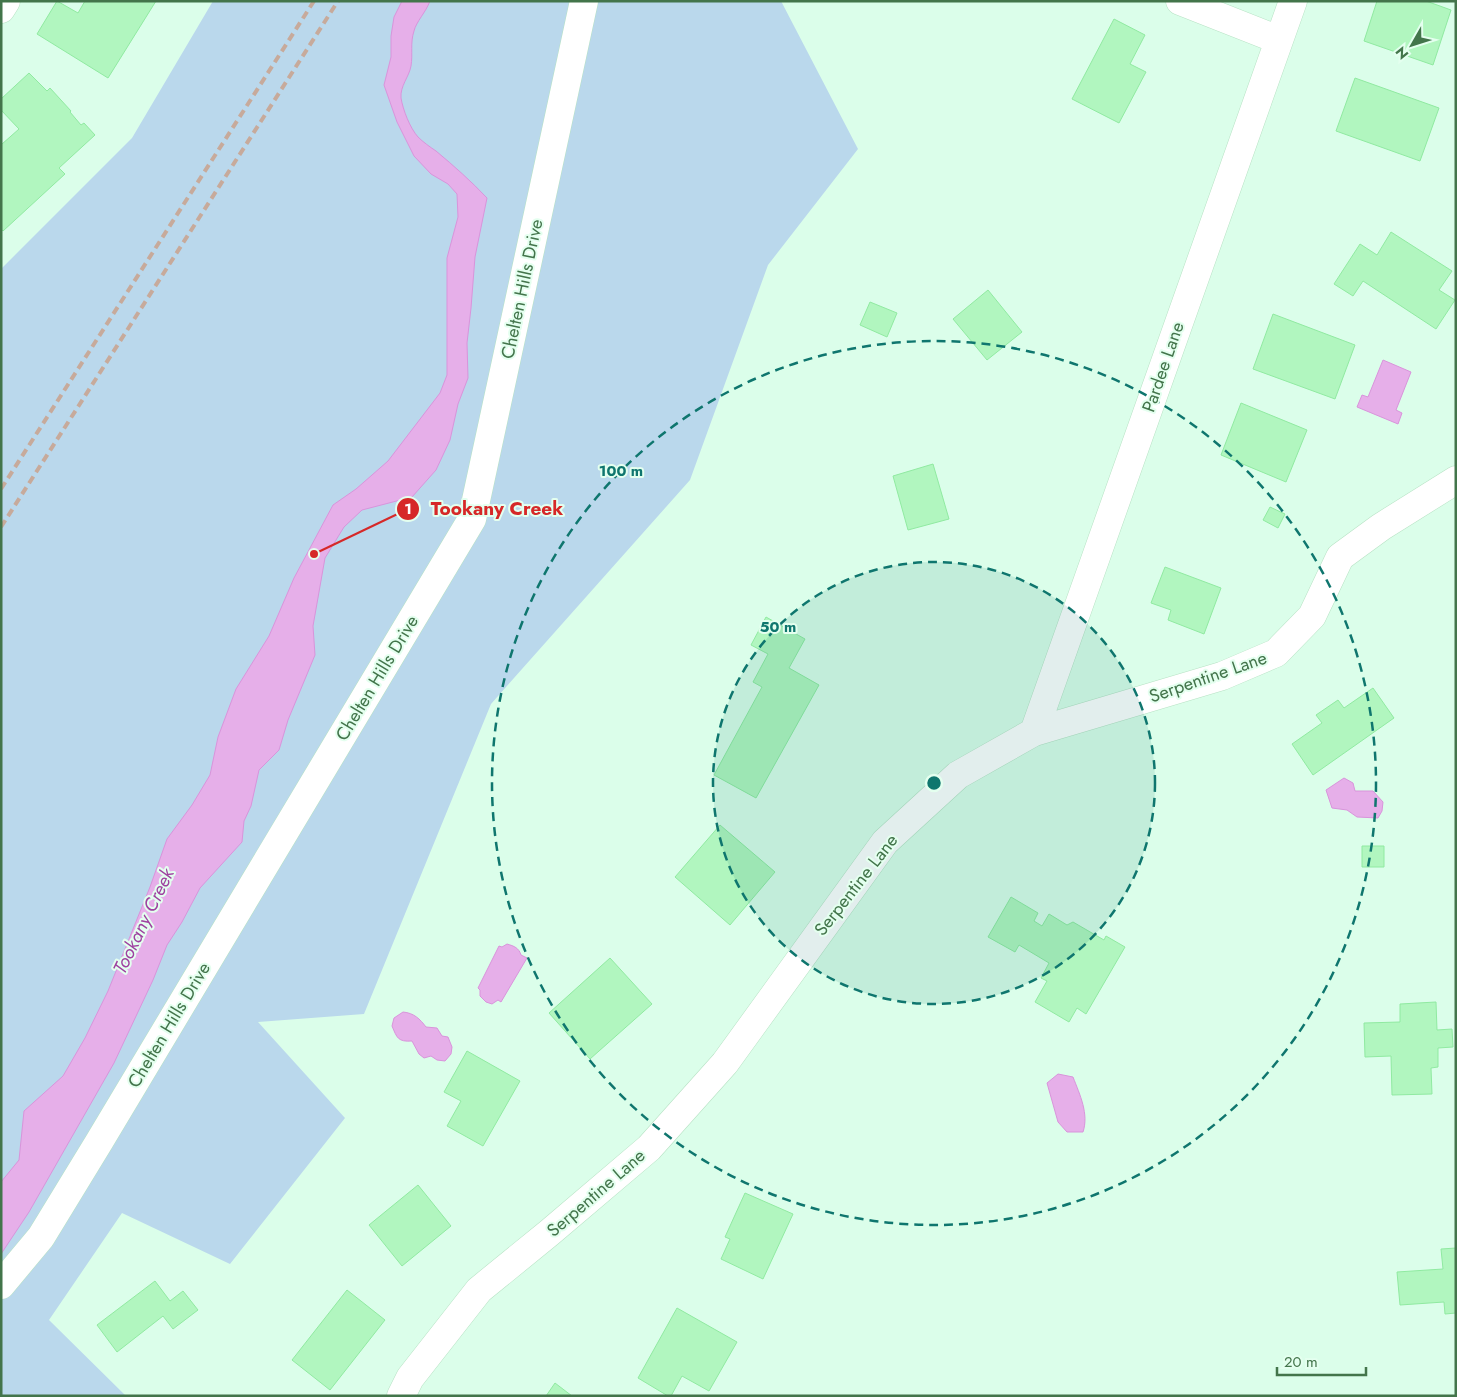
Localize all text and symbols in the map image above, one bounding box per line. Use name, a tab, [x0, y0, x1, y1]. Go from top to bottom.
north arrow	[1387, 20, 1437, 70]
text: N	[1391, 43, 1413, 64]
street label: Chelten Hills Drive	[495, 217, 549, 361]
street label: Pardee Lane	[1135, 318, 1191, 416]
text: 100 m	[599, 460, 643, 482]
callout: Tookany Creek	[396, 492, 573, 526]
text: Tookany Creek	[431, 495, 563, 522]
text: 1	[404, 498, 412, 520]
street label: Chelten Hills Drive	[329, 610, 425, 746]
text: 50 m	[760, 616, 796, 638]
street label: Serpentine Lane	[1146, 645, 1270, 709]
centre of rings	[925, 774, 943, 792]
street label: Serpentine Lane	[808, 829, 904, 941]
water label: Tookany Creek	[106, 863, 181, 979]
street label: Chelten Hills Drive	[121, 957, 217, 1093]
street label: Serpentine Lane	[541, 1143, 651, 1243]
scale bar	[1277, 1344, 1366, 1376]
text: 20 m	[1284, 1351, 1318, 1373]

